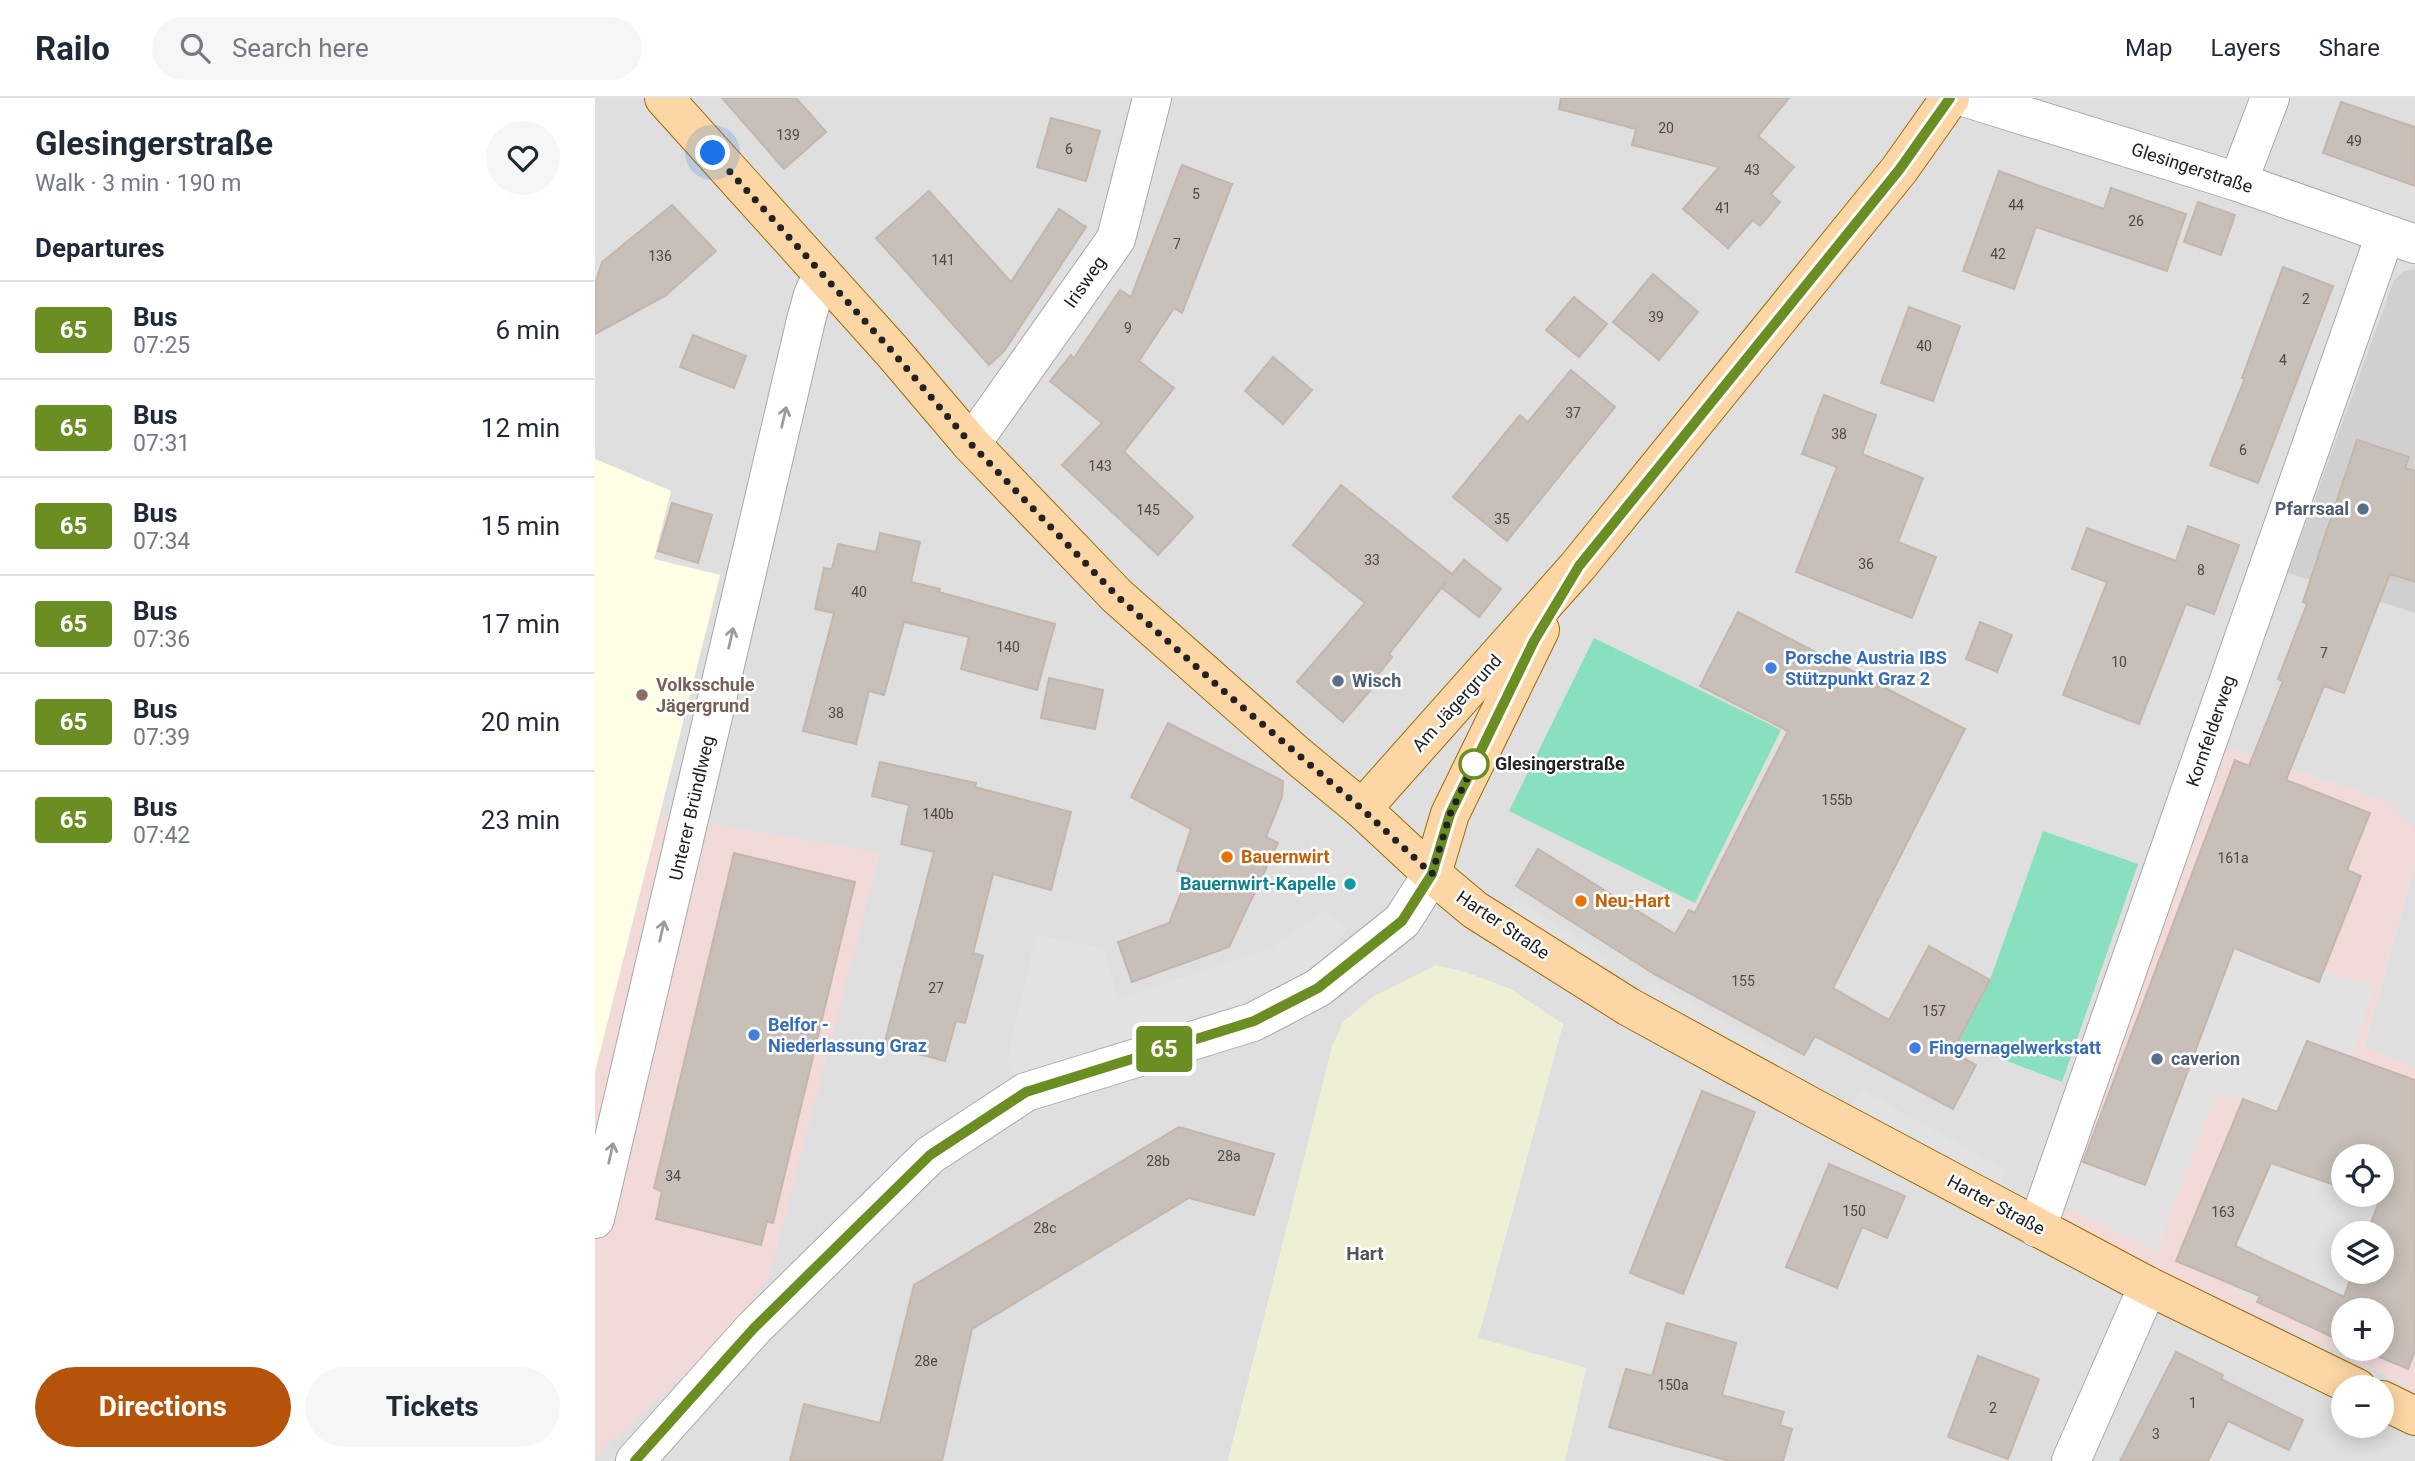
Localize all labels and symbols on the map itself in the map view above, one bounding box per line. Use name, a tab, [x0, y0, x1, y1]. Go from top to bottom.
house number: 20	[1658, 120, 1674, 136]
house number: 139	[776, 127, 800, 143]
house number: 49	[2346, 133, 2362, 149]
your location	[695, 135, 730, 170]
street label: Glesingerstraße	[2129, 138, 2256, 197]
house number: 6	[1065, 141, 1073, 157]
house number: 43	[1744, 162, 1760, 178]
house number: 5	[1192, 186, 1200, 202]
house number: 44	[2008, 197, 2024, 213]
house number: 41	[1715, 200, 1731, 216]
house number: 26	[2128, 213, 2144, 229]
house number: 7	[1173, 236, 1181, 252]
house number: 42	[1990, 246, 2006, 262]
house number: 136	[648, 248, 672, 264]
house number: 141	[931, 252, 955, 268]
street label: Irisweg	[1059, 252, 1110, 311]
house number: 2	[2302, 291, 2310, 307]
house number: 39	[1648, 309, 1664, 325]
house number: 9	[1124, 320, 1132, 336]
house number: 40	[1916, 338, 1932, 354]
house number: 4	[2279, 352, 2287, 368]
house number: 37	[1565, 405, 1581, 421]
one-way arrow	[777, 406, 791, 429]
house number: 38	[1831, 426, 1847, 442]
house number: 6	[2239, 442, 2247, 458]
house number: 143	[1088, 458, 1112, 474]
place label: Pfarrsaal	[2275, 498, 2349, 519]
marker: Pfarrsaal	[2355, 501, 2371, 517]
house number: 145	[1136, 502, 1160, 518]
house number: 35	[1494, 511, 1510, 527]
house number: 33	[1364, 552, 1380, 568]
house number: 36	[1858, 556, 1874, 572]
house number: 8	[2197, 562, 2205, 578]
house number: 40	[851, 584, 867, 600]
one-way arrow	[725, 627, 739, 650]
house number: 140	[996, 639, 1020, 655]
house number: 7	[2320, 645, 2328, 661]
place label: Porsche Austria IBS Stützpunkt Graz 2	[1785, 647, 1947, 689]
street label: Am Jägergrund	[1407, 650, 1506, 756]
house number: 10	[2111, 654, 2127, 670]
marker: Porsche Austria IBS Stützpunkt Graz 2	[1763, 660, 1779, 676]
place label: Wisch	[1352, 670, 1401, 691]
street label: Kornfelderweg	[2182, 672, 2239, 789]
marker: Wisch	[1330, 673, 1346, 689]
place label: Volksschule Jägergrund	[656, 674, 755, 716]
marker: Volksschule Jägergrund	[634, 687, 650, 703]
house number: 38	[828, 705, 844, 721]
street label: Unterer Bründlweg	[665, 733, 718, 882]
marker: Glesingerstraße	[1459, 749, 1489, 779]
place label: Glesingerstraße	[1495, 753, 1625, 774]
house number: 155b	[1821, 792, 1853, 808]
house number: 140b	[922, 806, 954, 822]
place label: Bauernwirt	[1241, 846, 1330, 867]
marker: Bauernwirt	[1219, 849, 1235, 865]
house number: 161a	[2217, 850, 2249, 866]
place label: Bauernwirt-Kapelle	[1180, 873, 1336, 894]
marker: Bauernwirt-Kapelle	[1342, 876, 1358, 892]
street label: Harter Straße	[1453, 886, 1554, 963]
place label: Neu-Hart	[1595, 890, 1670, 911]
marker: Neu-Hart	[1573, 893, 1589, 909]
one-way arrow	[656, 920, 670, 943]
house number: 155	[1731, 973, 1755, 989]
house number: 27	[928, 980, 944, 996]
house number: 157	[1922, 1003, 1946, 1019]
place label: Belfor - Niederlassung Graz	[768, 1014, 927, 1056]
line badge: 65	[1133, 1026, 1195, 1072]
marker: Belfor - Niederlassung Graz	[746, 1027, 762, 1043]
place label: Fingernagelwerkstatt	[1929, 1037, 2101, 1058]
marker: Fingernagelwerkstatt	[1907, 1040, 1923, 1056]
place label: caverion	[2171, 1048, 2240, 1069]
marker: caverion	[2149, 1051, 2165, 1067]
one-way arrow	[604, 1142, 618, 1165]
house number: 28a	[1217, 1148, 1241, 1164]
house number: 28b	[1146, 1153, 1170, 1169]
house number: 34	[665, 1168, 681, 1184]
street label: Harter Straße	[1944, 1170, 2049, 1239]
house number: 150	[1842, 1203, 1866, 1219]
house number: 163	[2211, 1204, 2235, 1220]
house number: 28c	[1033, 1220, 1057, 1236]
district label: Hart	[1346, 1242, 1384, 1265]
house number: 28e	[914, 1353, 938, 1369]
house number: 150a	[1657, 1377, 1689, 1393]
house number: 1	[2189, 1395, 2197, 1411]
house number: 2	[1989, 1400, 1997, 1416]
house number: 3	[2152, 1426, 2160, 1442]

